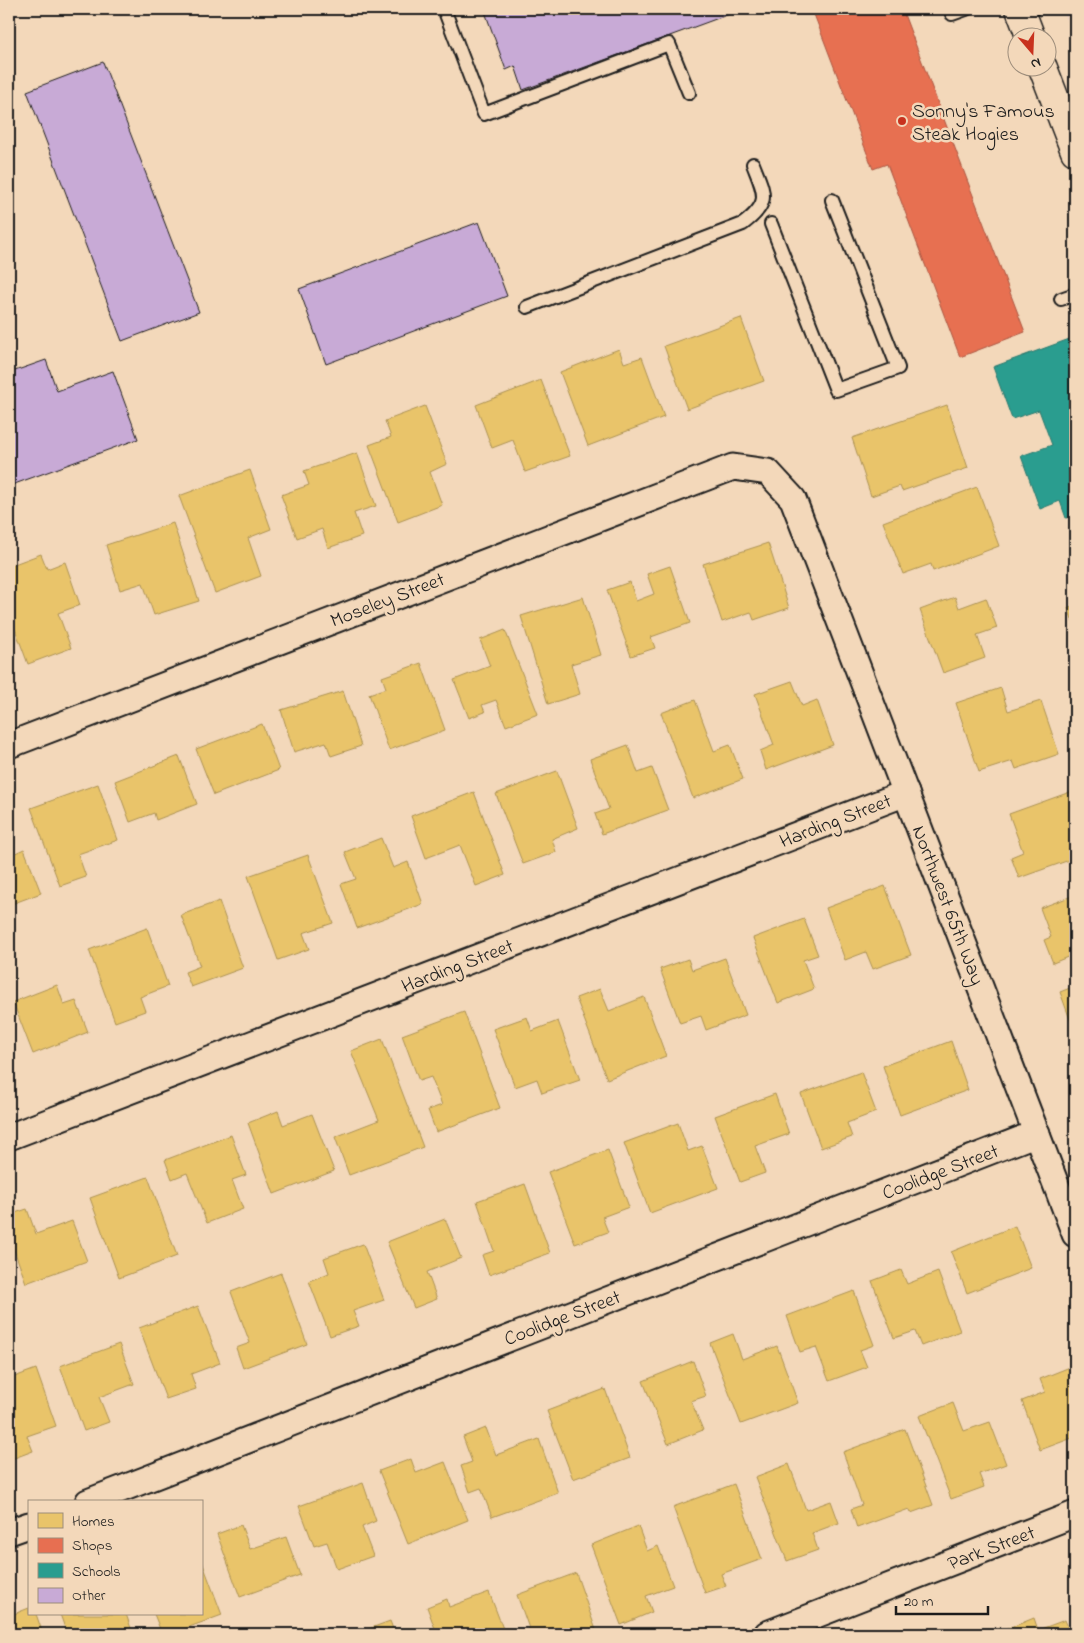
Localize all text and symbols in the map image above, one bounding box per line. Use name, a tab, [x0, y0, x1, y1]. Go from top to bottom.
north arrow	[1006, 28, 1056, 78]
text: N	[1028, 51, 1044, 74]
place label: Sonny's Famous Steak Hogies	[912, 98, 1055, 151]
marker: Sonny's Famous Steak Hogies	[896, 115, 908, 127]
street label: Moseley Street	[326, 566, 450, 636]
street label: Harding Street	[776, 788, 897, 858]
street label: Northwest 65th Way	[903, 822, 991, 990]
street label: Harding Street	[398, 933, 519, 1003]
street label: Coolidge Street	[878, 1138, 1004, 1210]
street label: Coolidge Street	[500, 1284, 626, 1356]
legend	[28, 1500, 202, 1616]
text: Homes	[72, 1511, 115, 1533]
street label: Park Street	[944, 1519, 1040, 1579]
text: Shops	[72, 1535, 112, 1557]
text: Schools	[72, 1561, 121, 1583]
scale bar	[896, 1583, 989, 1615]
text: Other	[72, 1585, 106, 1607]
text: 20 m	[904, 1591, 934, 1613]

